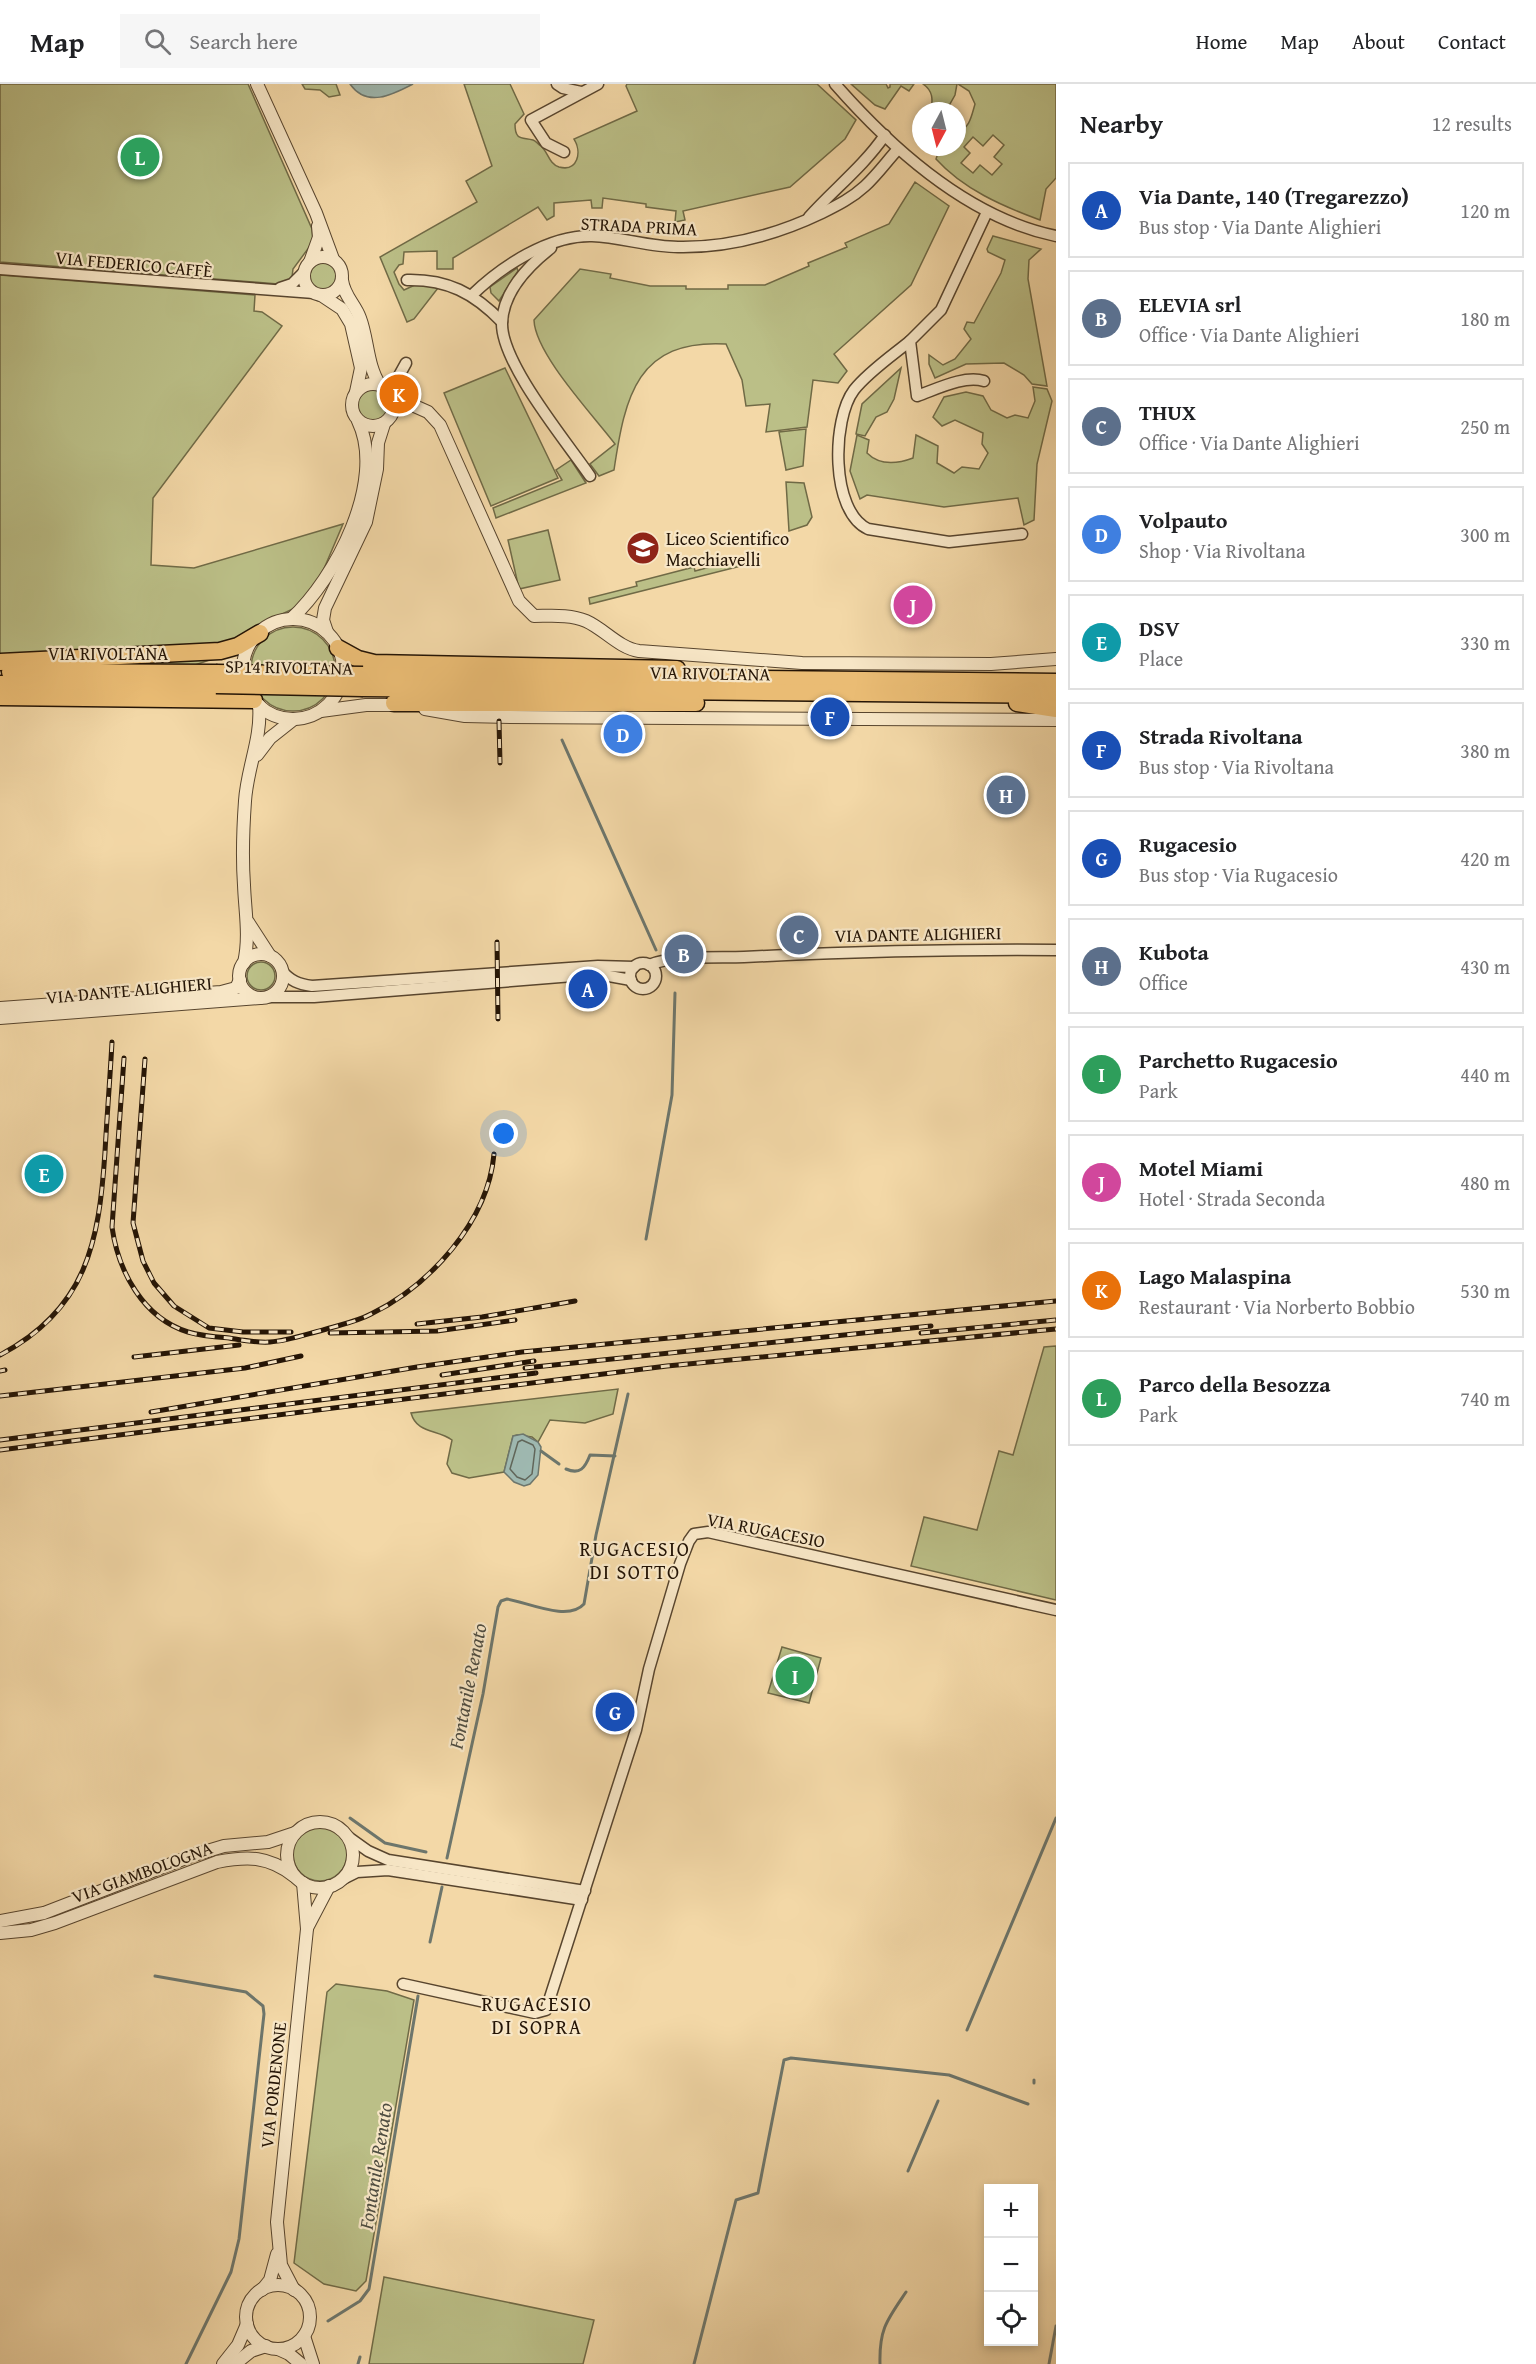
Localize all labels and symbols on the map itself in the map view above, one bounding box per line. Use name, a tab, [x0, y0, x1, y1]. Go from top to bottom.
north arrow	[912, 102, 966, 156]
pin: L	[120, 134, 160, 180]
street label: STRADA PRIMA	[580, 209, 698, 243]
street label: VIA FEDERICO CAFFÈ	[54, 244, 214, 284]
pin: K	[380, 372, 418, 416]
place label: Liceo Scientifico Macchiavelli	[666, 525, 789, 573]
school or university icon: Liceo Scientifico Macchiavelli	[625, 530, 661, 566]
pin: J	[894, 582, 932, 628]
street label: VIA RIVOLTANA	[48, 640, 168, 667]
street label: SP14 RIVOLTANA	[225, 652, 353, 682]
street label: VIA RIVOLTANA	[650, 658, 770, 688]
pin: F	[810, 694, 850, 740]
pin: D	[604, 712, 642, 756]
pin: H	[986, 772, 1026, 818]
pin: C	[780, 912, 818, 958]
street label: VIA DANTE ALIGHIERI	[834, 919, 1002, 949]
pin: B	[664, 932, 704, 976]
pin: A	[568, 966, 608, 1012]
street label: VIA DANTE ALIGHIERI	[45, 969, 213, 1011]
your location	[489, 1119, 518, 1148]
pin: E	[24, 1152, 63, 1196]
street label: VIA RUGACESIO	[705, 1505, 827, 1555]
district label: RUGACESIO DI SOTTO	[580, 1534, 690, 1586]
water label: Fontanile Renato	[440, 1620, 493, 1752]
pin: I	[776, 1654, 814, 1698]
pin: G	[596, 1690, 634, 1734]
street label: VIA GIAMBOLOGNA	[68, 1834, 216, 1910]
district label: RUGACESIO DI SOPRA	[482, 1989, 592, 2041]
street label: VIA PORDENONE	[253, 2021, 293, 2149]
water label: Fontanile Renato	[351, 2100, 399, 2232]

